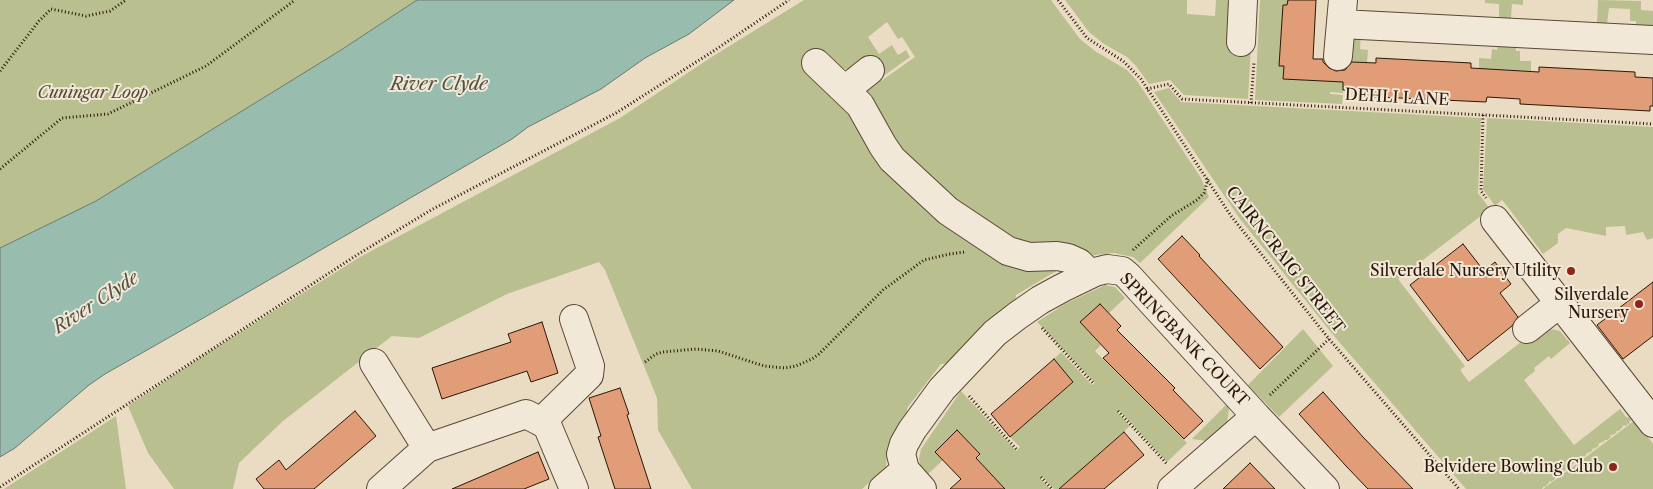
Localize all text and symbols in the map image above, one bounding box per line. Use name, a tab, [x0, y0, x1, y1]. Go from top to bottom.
water label: River Clyde	[390, 74, 488, 96]
park label: Cuningar Loop	[38, 83, 148, 103]
street label: DEHLI LANE	[1344, 86, 1450, 110]
street label: CAIRNCRAIG STREET	[1222, 183, 1348, 337]
place label: Silverdale Nursery Utility	[1370, 261, 1561, 281]
marker: Silverdale Nursery Utility	[1565, 265, 1577, 277]
water label: River Clyde	[49, 267, 143, 339]
street label: SPRINGBANK COURT	[1115, 269, 1253, 411]
place label: Silverdale Nursery	[1554, 285, 1629, 323]
marker: Silverdale Nursery	[1633, 298, 1645, 310]
place label: Belvidere Bowling Club	[1424, 457, 1603, 477]
marker: Belvidere Bowling Club	[1607, 461, 1619, 473]

